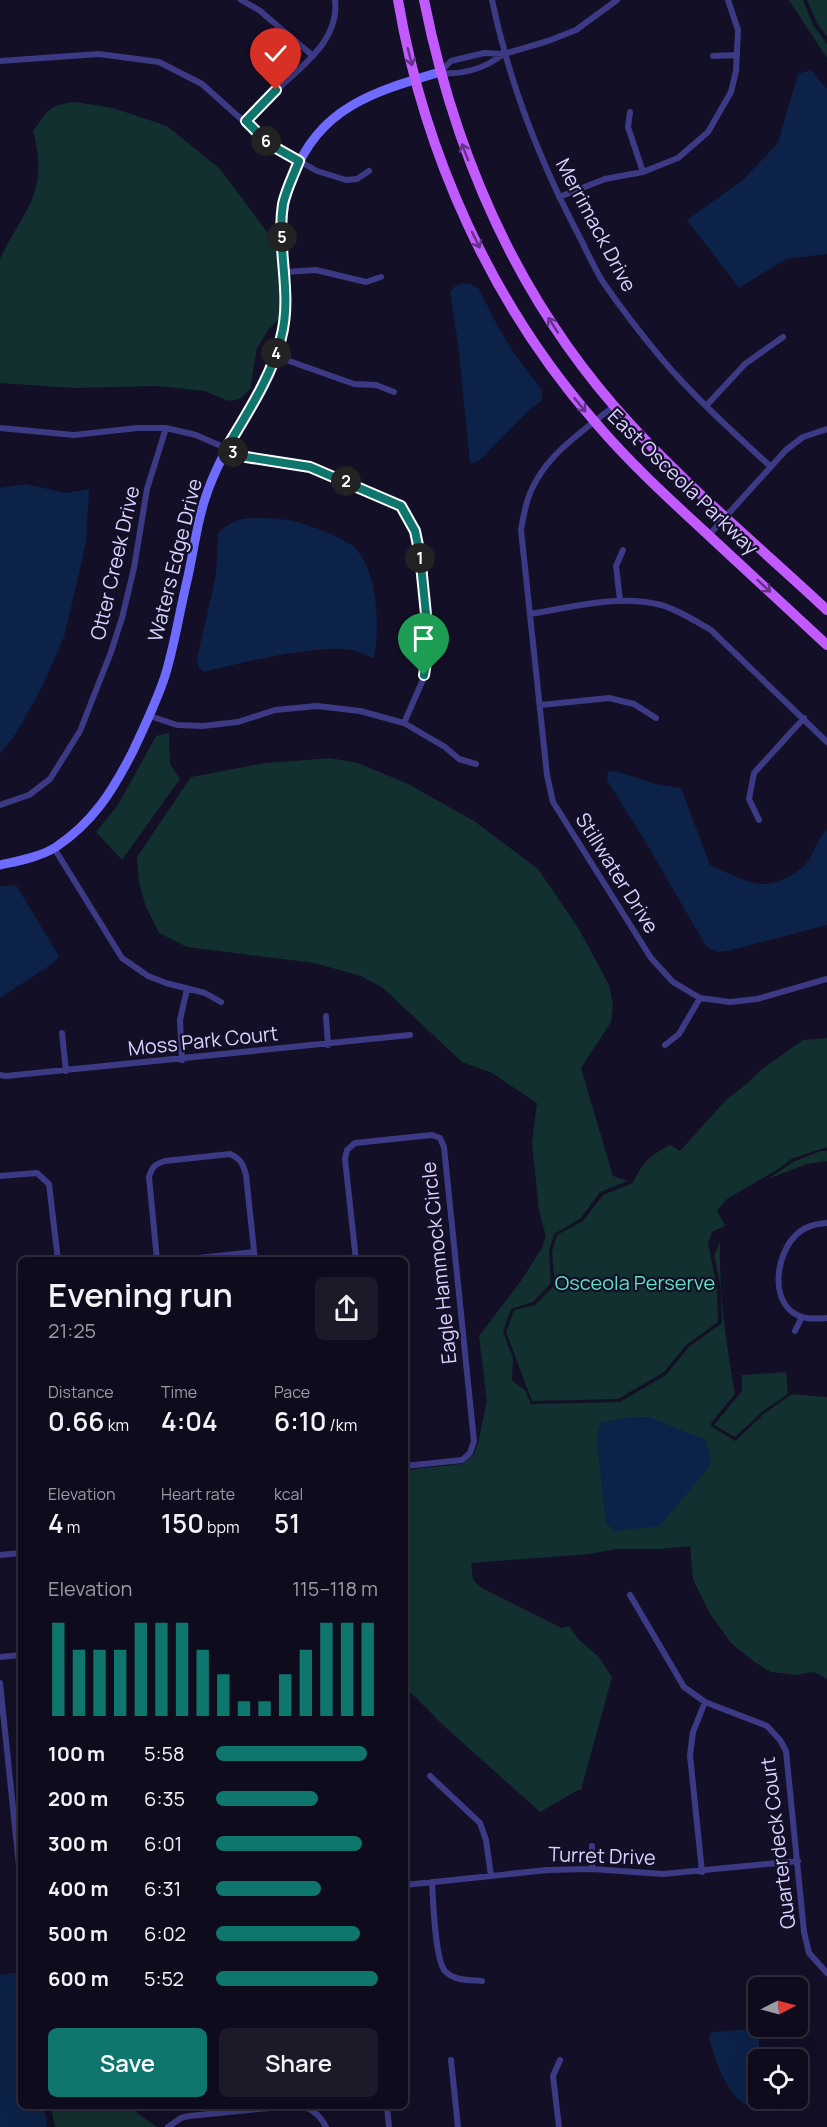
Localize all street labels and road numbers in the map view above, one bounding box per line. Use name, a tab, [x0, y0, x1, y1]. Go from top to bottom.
street label: Merrimack Drive	[550, 153, 643, 296]
street label: East Osceola Parkway	[602, 403, 765, 561]
street label: Waters Edge Drive	[141, 476, 208, 644]
street label: Otter Creek Drive	[84, 483, 145, 643]
street label: Stillwater Drive	[570, 807, 665, 938]
street label: Moss Park Court	[127, 1019, 279, 1062]
street label: Eagle Hammock Circle	[414, 1161, 463, 1366]
street label: Quarterdeck Court	[754, 1756, 801, 1930]
street label: Turret Drive	[548, 1840, 656, 1871]

